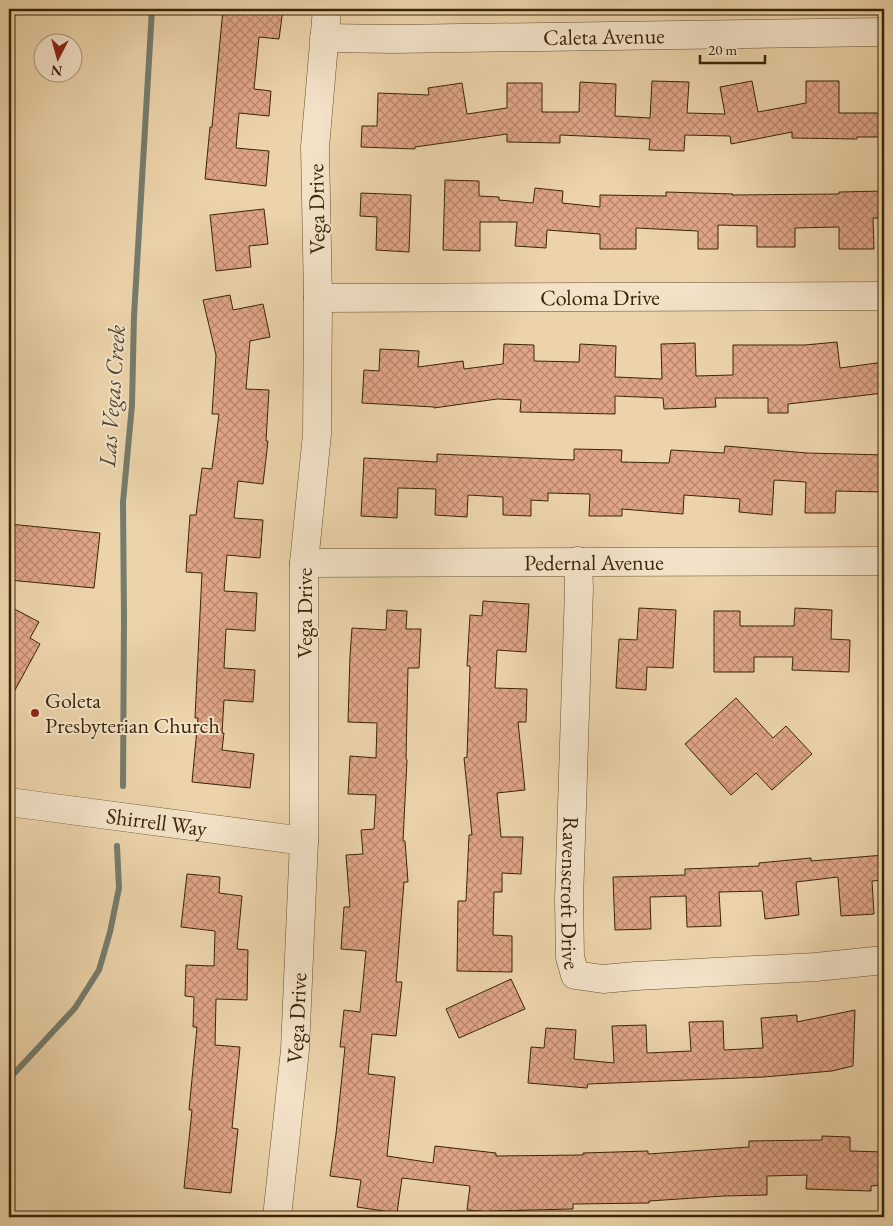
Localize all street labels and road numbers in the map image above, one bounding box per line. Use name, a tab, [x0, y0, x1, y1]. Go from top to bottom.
street label: Caleta Avenue	[543, 21, 665, 52]
street label: Vega Drive	[301, 163, 332, 255]
street label: Coloma Drive	[540, 283, 660, 312]
street label: Pedernal Avenue	[524, 548, 664, 577]
street label: Vega Drive	[290, 567, 319, 658]
street label: Shirrell Way	[104, 801, 209, 843]
street label: Ravenscroft Drive	[554, 816, 587, 973]
street label: Vega Drive	[280, 972, 313, 1065]

